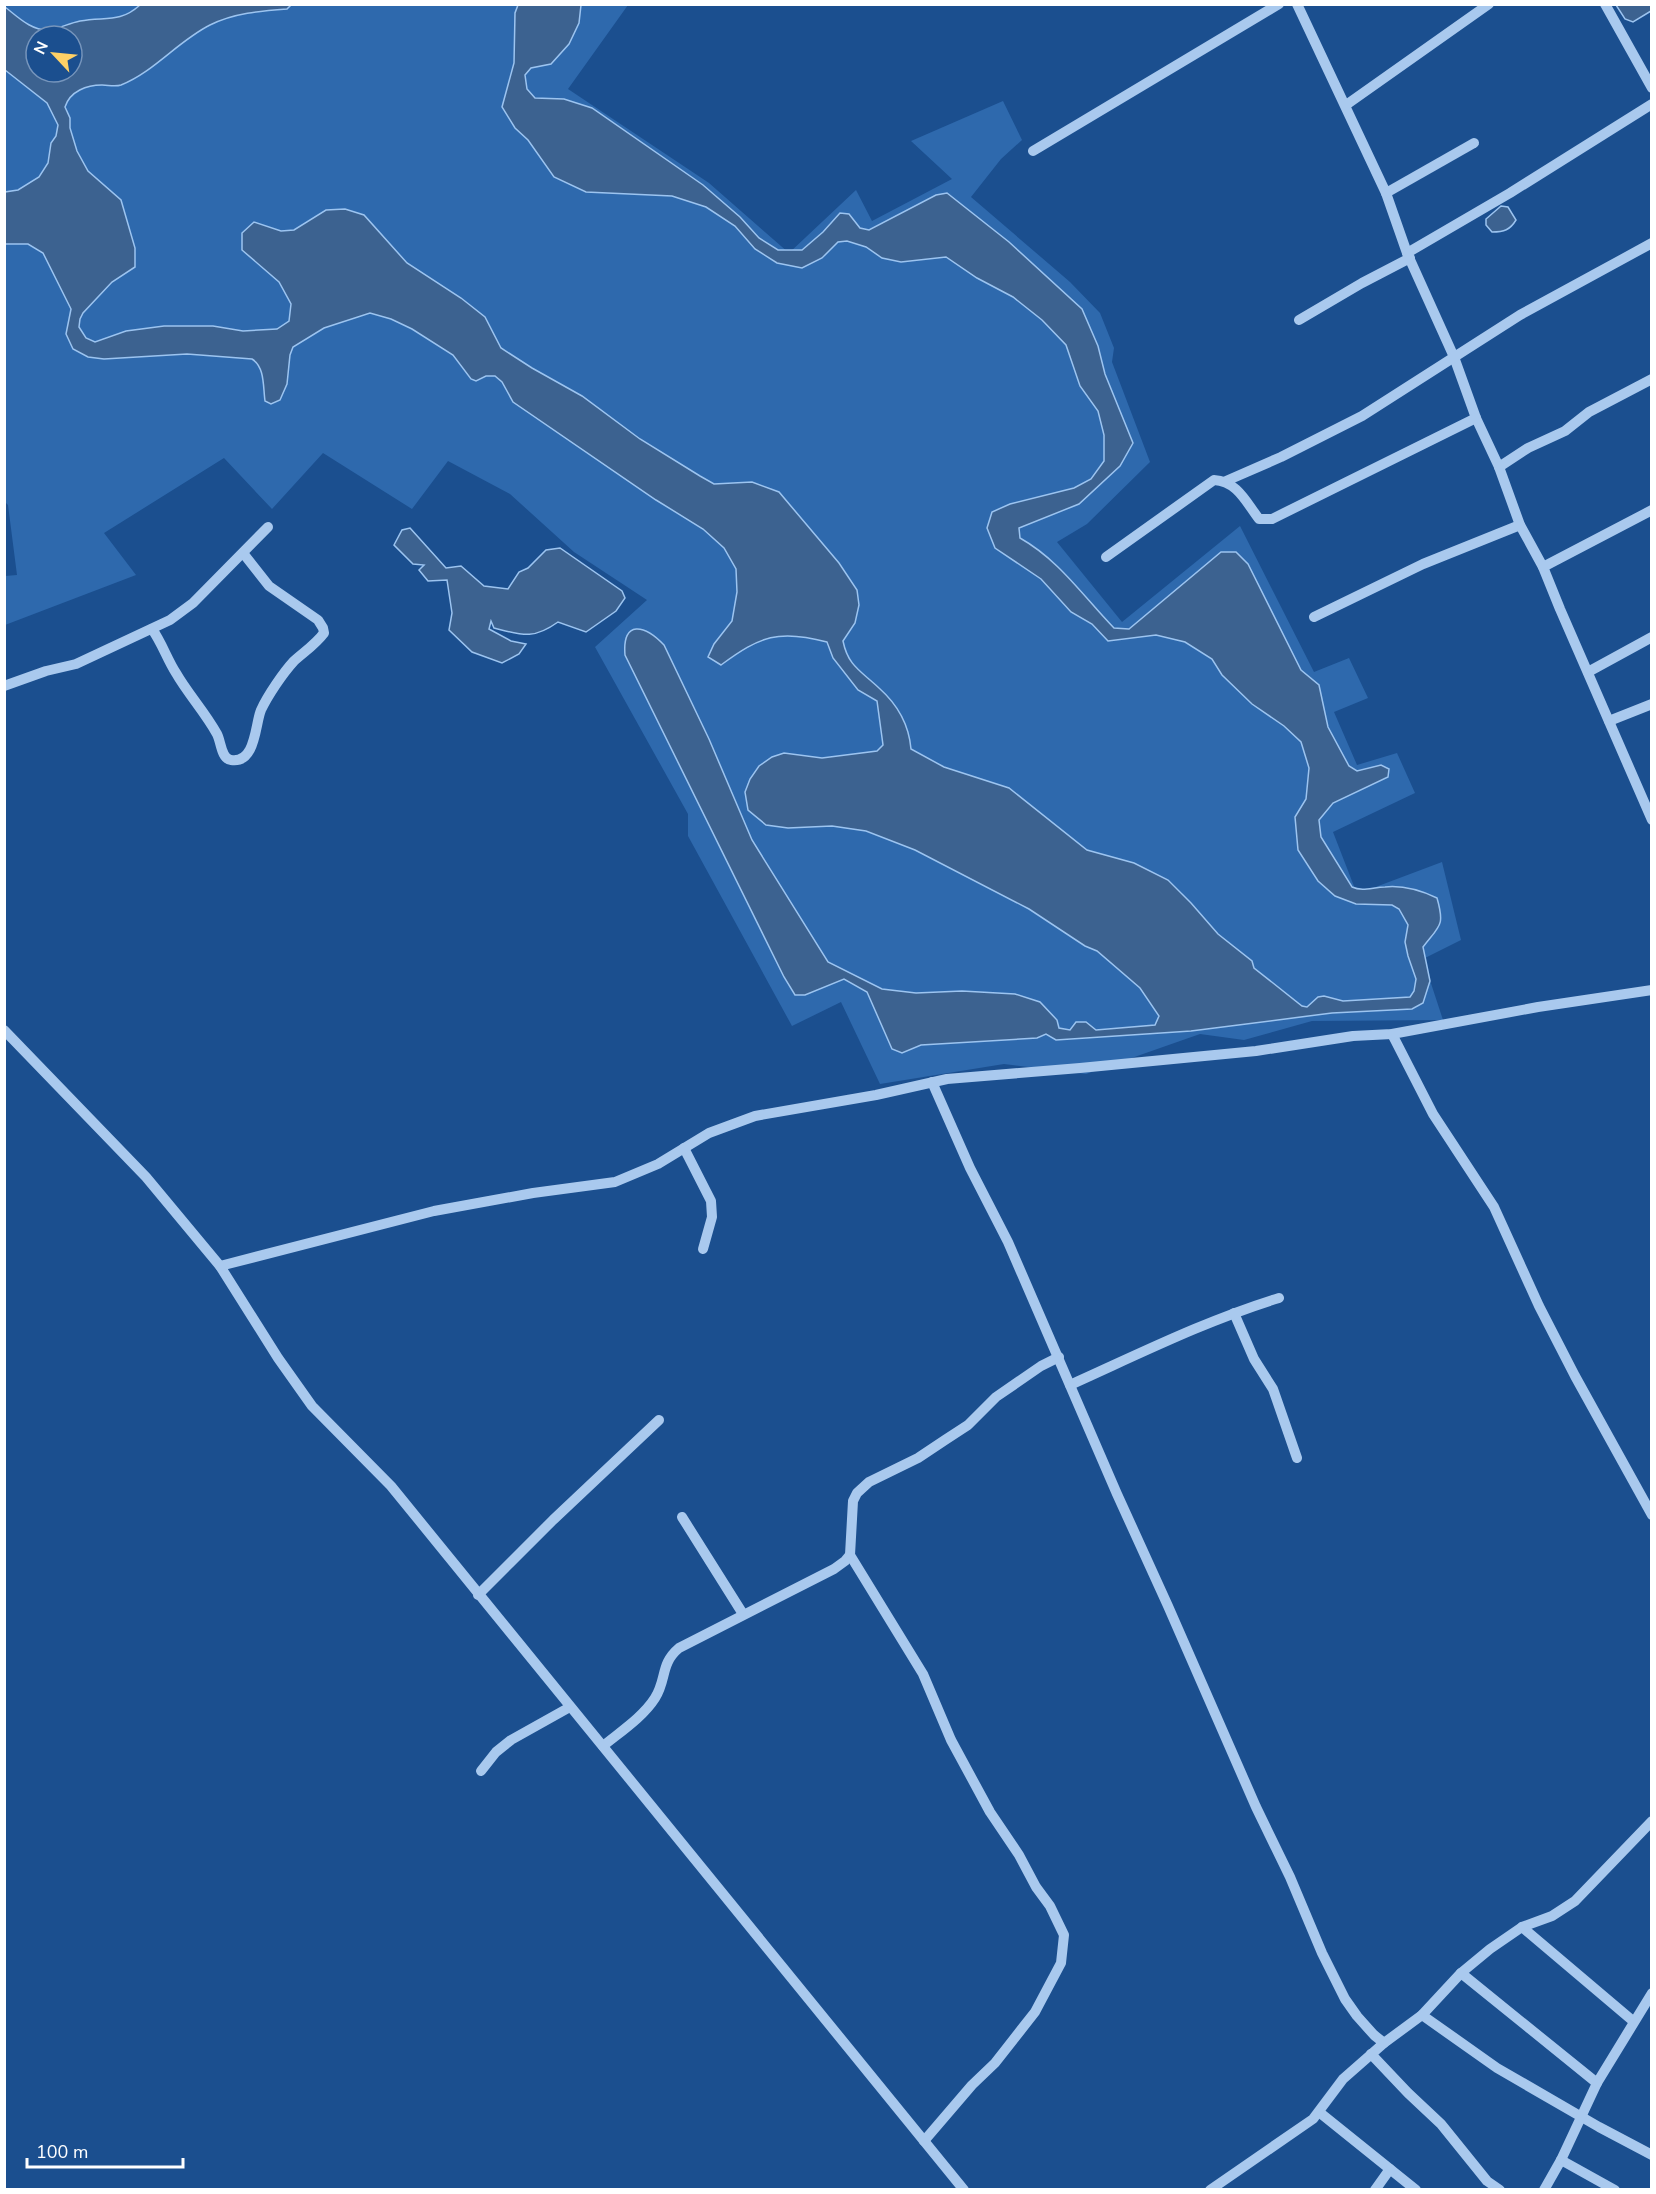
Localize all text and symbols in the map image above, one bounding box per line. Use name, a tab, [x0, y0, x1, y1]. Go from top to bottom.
north arrow	[24, 24, 84, 84]
text: N	[29, 38, 54, 58]
scale bar	[27, 2131, 183, 2169]
text: 100 m	[36, 2140, 88, 2164]

